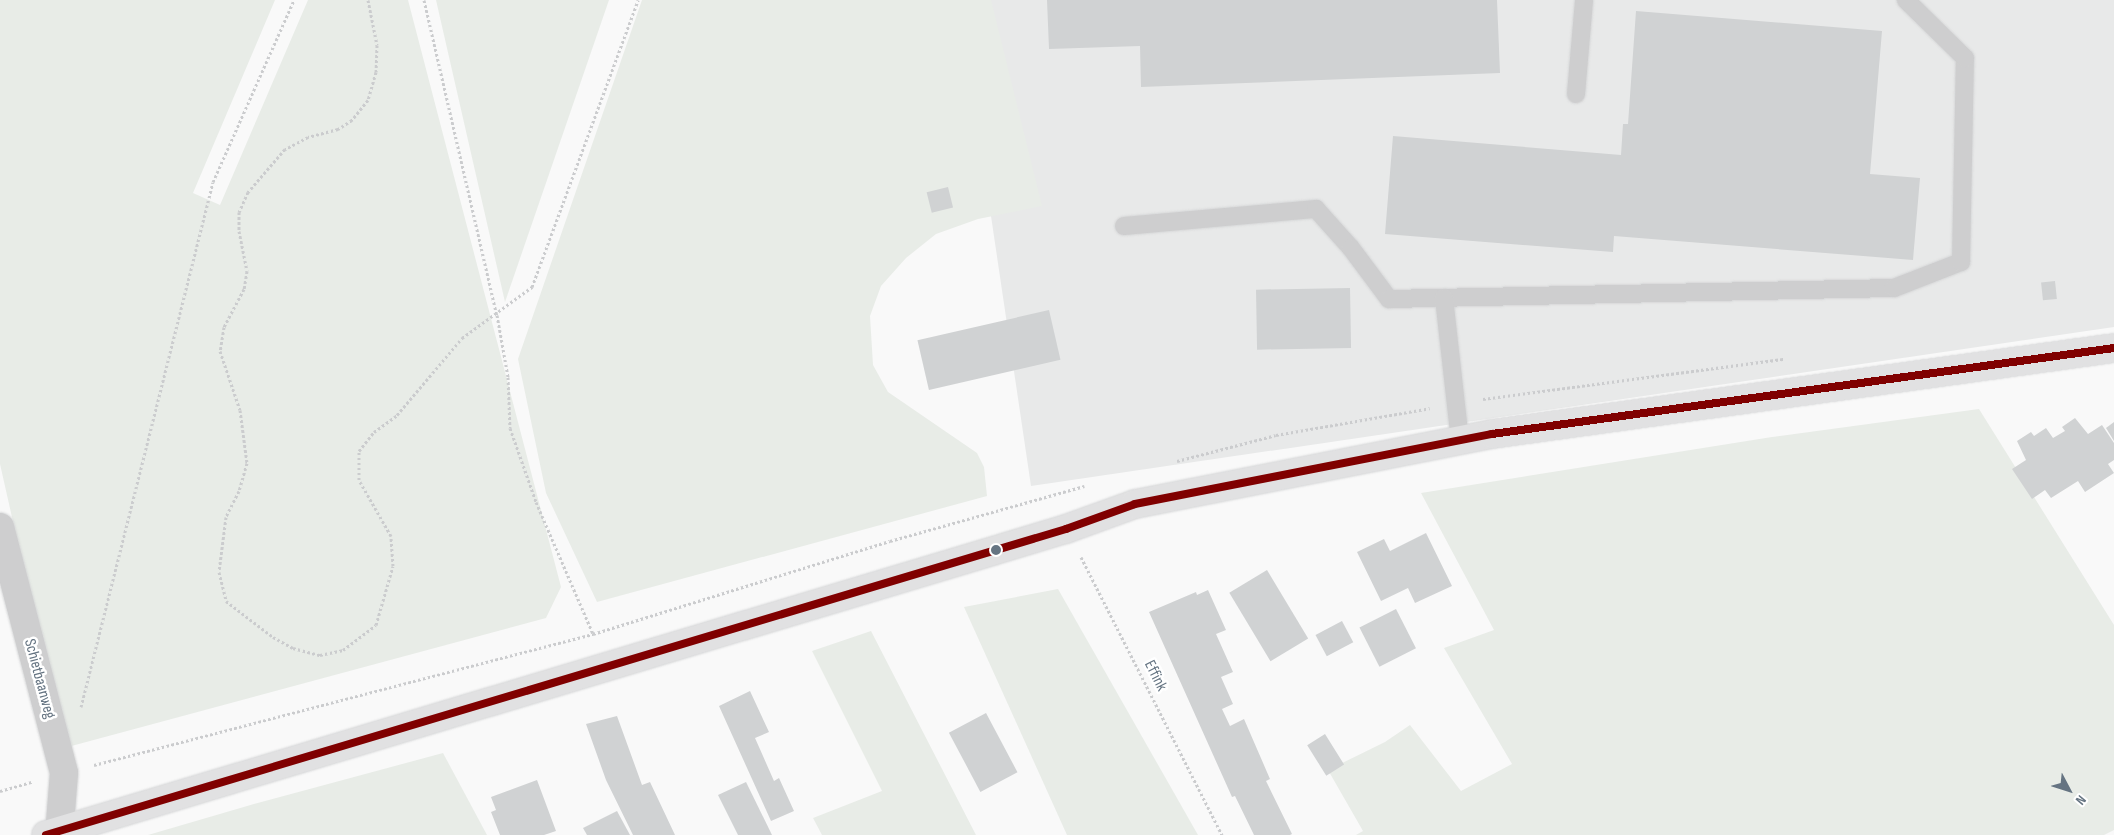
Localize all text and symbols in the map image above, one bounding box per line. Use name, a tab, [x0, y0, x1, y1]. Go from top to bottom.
unlabelled marker	[991, 545, 1001, 555]
street label: Schietbaanweg	[19, 637, 59, 721]
street label: Effink	[1139, 658, 1171, 694]
north arrow	[2044, 765, 2094, 815]
text: N	[2072, 792, 2090, 808]

